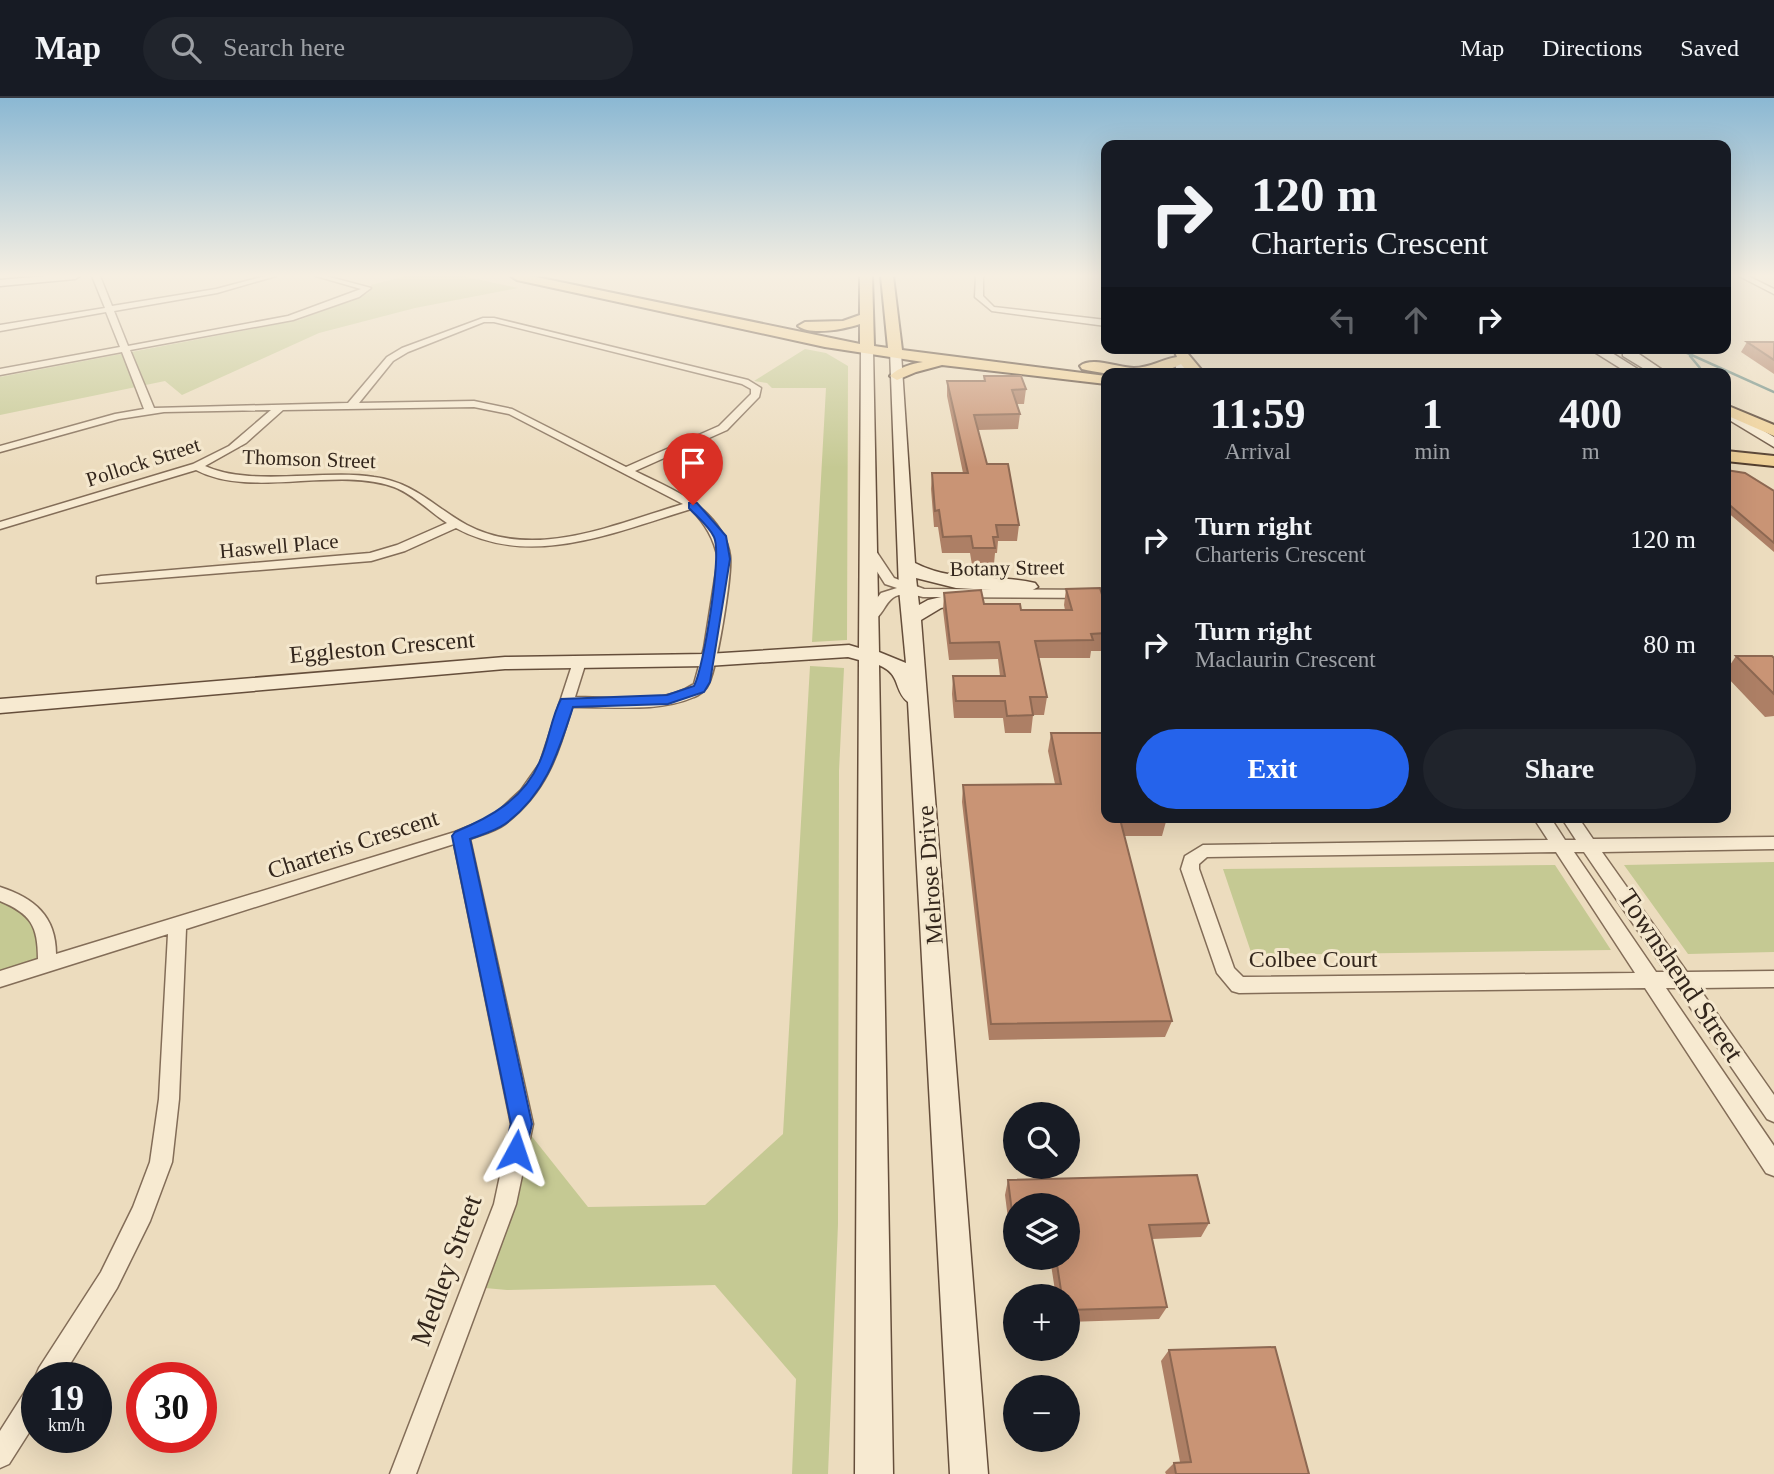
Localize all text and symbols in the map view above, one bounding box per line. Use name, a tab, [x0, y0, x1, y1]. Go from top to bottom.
search box	[143, 17, 633, 80]
icon: search	[167, 29, 205, 67]
text: Map	[35, 30, 101, 66]
text: Search here	[223, 33, 345, 62]
text: Map	[1460, 35, 1504, 61]
text: Directions	[1542, 35, 1642, 61]
text: Saved	[1680, 35, 1739, 61]
text: 120 m	[1251, 167, 1378, 222]
icon: right	[1136, 168, 1227, 259]
text: Charteris Crescent	[1251, 225, 1488, 261]
icon: left	[1324, 301, 1362, 339]
icon: ahead	[1397, 301, 1435, 339]
icon: right	[1470, 301, 1508, 339]
text: 11:59	[1210, 391, 1306, 437]
text: 1	[1422, 391, 1443, 437]
text: 400	[1559, 391, 1622, 437]
street label: Pollock Street	[83, 432, 203, 492]
pin	[663, 433, 723, 505]
text: Arrival	[1225, 439, 1291, 464]
text: min	[1414, 439, 1450, 464]
text: m	[1582, 439, 1600, 464]
icon: arrive	[674, 444, 712, 482]
street label: Thomson Street	[242, 445, 376, 473]
text: Turn right	[1195, 512, 1312, 541]
icon: right	[1136, 521, 1174, 559]
text: 120 m	[1630, 525, 1696, 554]
street label: Haswell Place	[218, 529, 340, 563]
text: Charteris Crescent	[1195, 542, 1366, 567]
street label: Botany Street	[949, 555, 1065, 581]
text: Turn right	[1195, 617, 1312, 646]
street label: Eggleston Crescent	[288, 626, 476, 668]
icon: right	[1136, 626, 1174, 664]
text: 80 m	[1643, 630, 1696, 659]
text: Maclaurin Crescent	[1195, 647, 1376, 672]
button: Exit	[1136, 729, 1409, 809]
button: Share	[1423, 729, 1696, 809]
street label: Charteris Crescent	[264, 804, 442, 884]
street label: Melrose Drive	[912, 805, 948, 945]
street label: Townshend Street	[1612, 883, 1750, 1067]
street label: Colbee Court	[1249, 946, 1378, 972]
map controls	[1003, 1102, 1080, 1452]
button: search	[1003, 1102, 1080, 1179]
position arrow	[479, 1114, 553, 1188]
street label: Medley Street	[404, 1190, 488, 1349]
button: layers	[1003, 1193, 1080, 1270]
button: +	[1003, 1284, 1080, 1361]
speed limit sign: 30	[126, 1362, 217, 1453]
button: −	[1003, 1375, 1080, 1452]
text: 19	[49, 1379, 84, 1418]
text: km/h	[48, 1415, 85, 1435]

